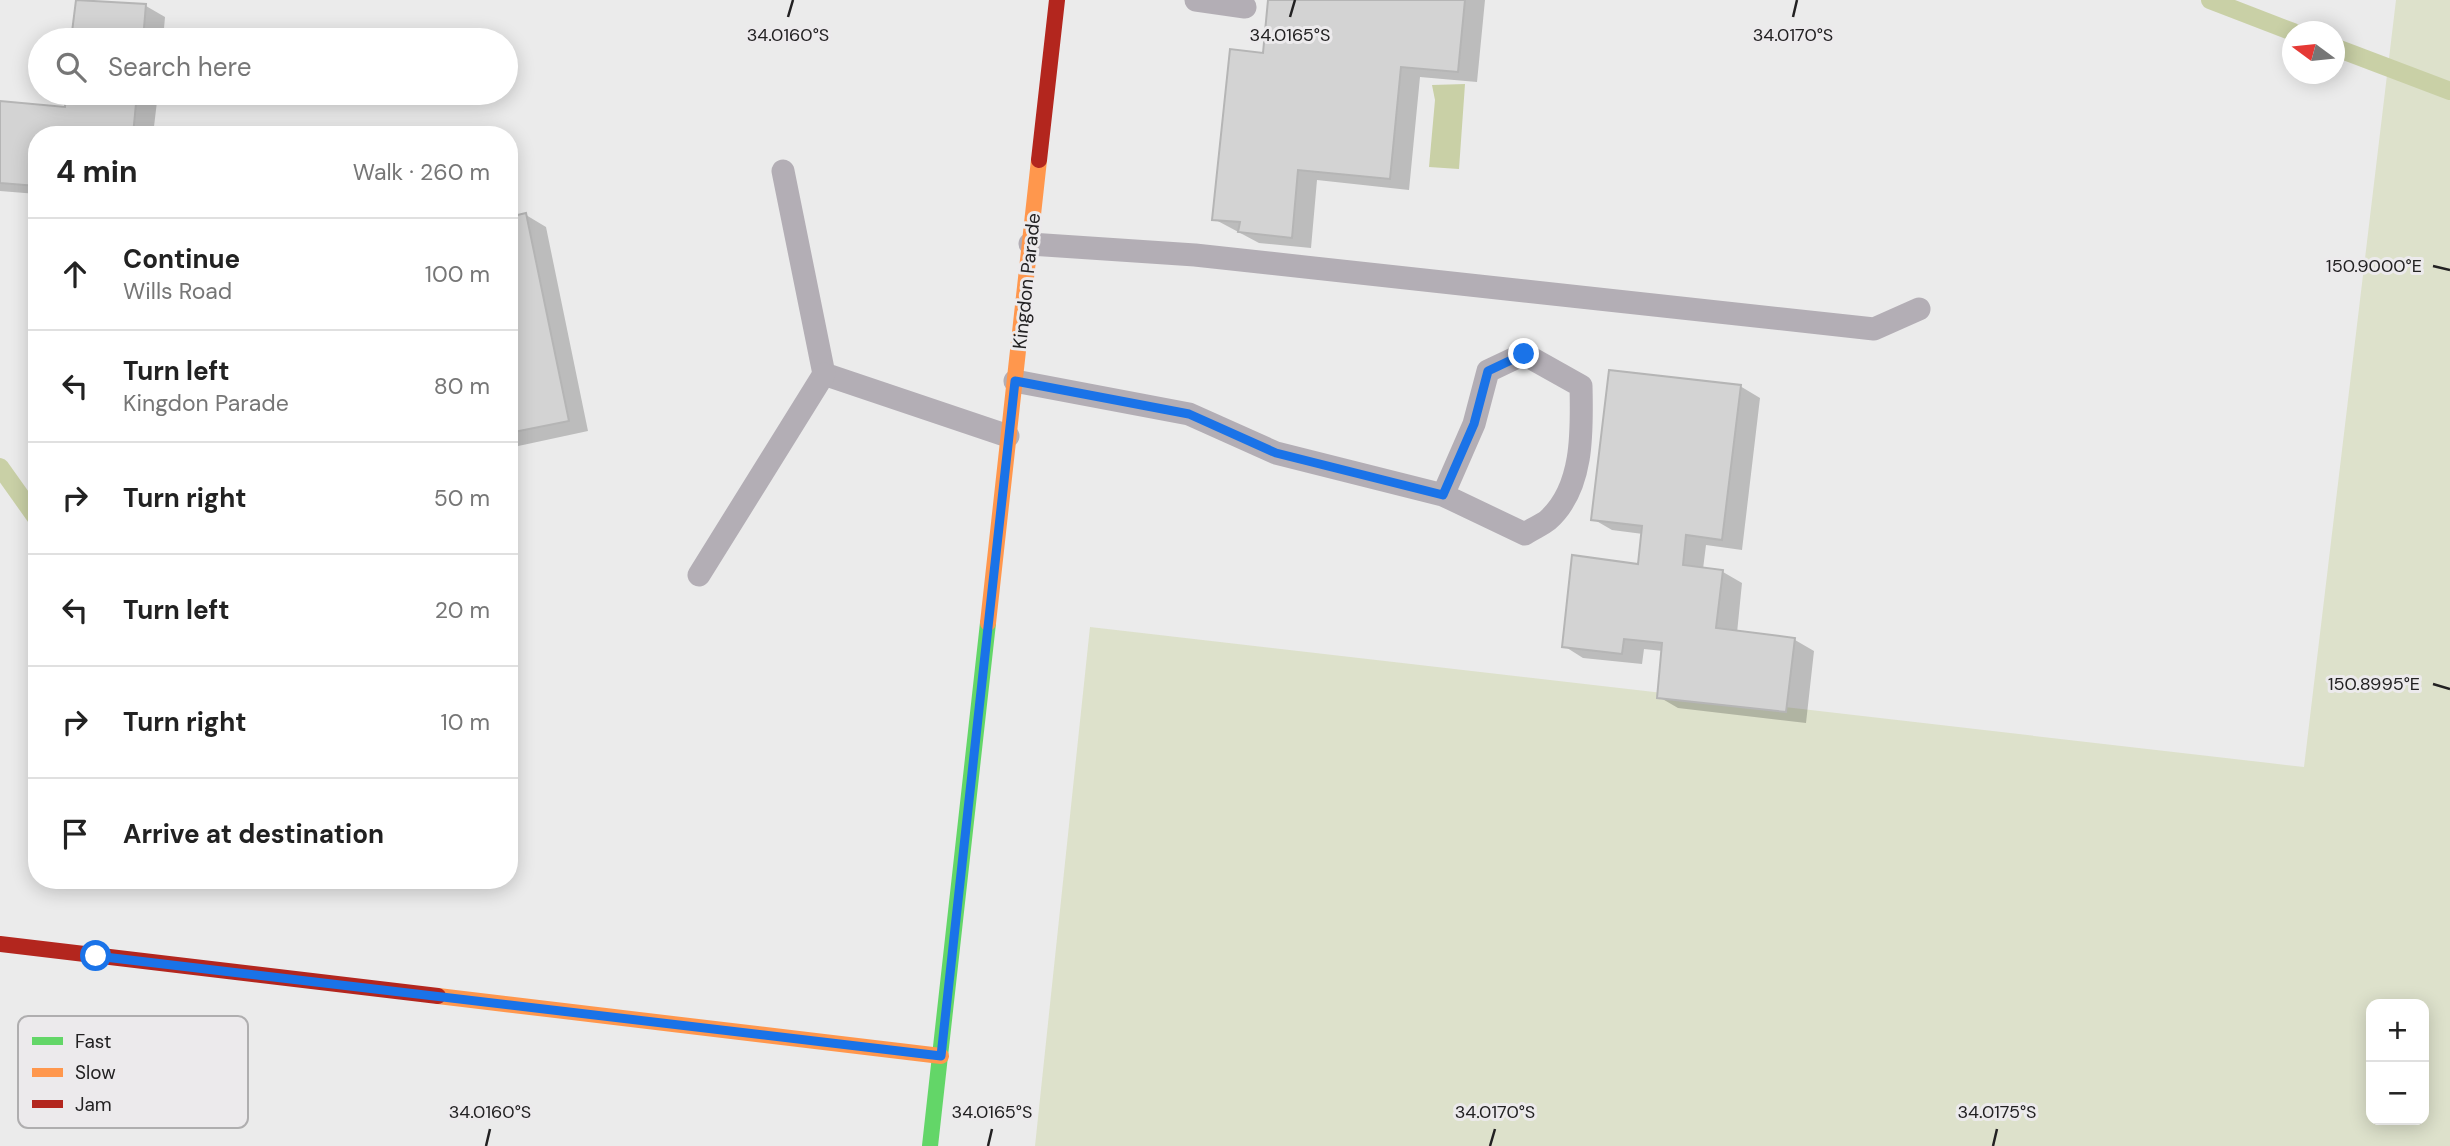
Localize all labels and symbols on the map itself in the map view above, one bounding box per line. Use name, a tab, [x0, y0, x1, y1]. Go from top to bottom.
north arrow	[2282, 21, 2345, 84]
text: 34.0160°S	[747, 23, 829, 47]
text: 34.0165°S	[1250, 23, 1330, 47]
text: 34.0170°S	[1753, 23, 1833, 47]
street label: Kingdon Parade	[1007, 212, 1046, 350]
text: 150.9000°E	[2326, 254, 2422, 278]
route end	[1508, 338, 1539, 369]
text: 150.8995°E	[2328, 672, 2420, 696]
route start	[80, 940, 111, 971]
legend	[18, 1016, 248, 1128]
text: Fast	[75, 1029, 111, 1054]
text: Slow	[75, 1060, 116, 1085]
text: Jam	[75, 1092, 112, 1117]
text: 34.0160°S	[449, 1100, 531, 1124]
text: 34.0165°S	[952, 1100, 1032, 1124]
text: 34.0170°S	[1455, 1100, 1535, 1124]
text: 34.0175°S	[1957, 1100, 2037, 1124]

